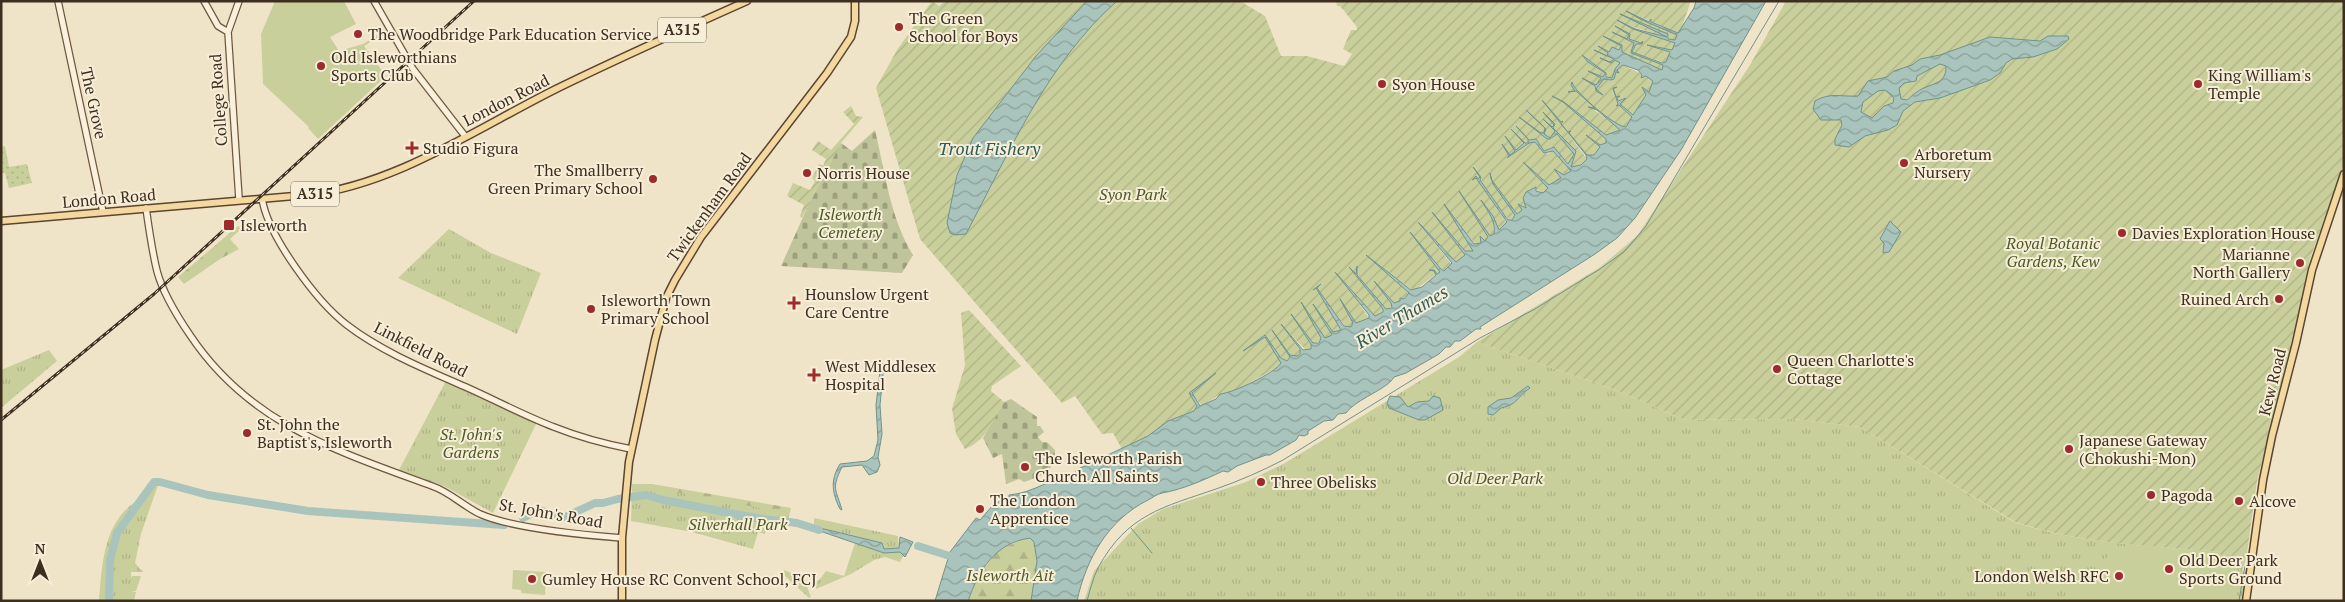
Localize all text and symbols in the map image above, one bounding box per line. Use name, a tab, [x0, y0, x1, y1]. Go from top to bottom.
place label: The Green School for Boys	[909, 7, 1018, 47]
road number: A315	[658, 18, 706, 42]
marker: The Green School for Boys	[893, 21, 905, 33]
place label: The Woodbridge Park Education Service	[368, 23, 652, 45]
marker: The Woodbridge Park Education Service	[352, 28, 364, 40]
place label: Old Isleworthians Sports Club	[331, 46, 457, 86]
street label: College Road	[204, 53, 232, 147]
marker: Old Isleworthians Sports Club	[315, 60, 327, 72]
place label: King William's Temple	[2208, 64, 2311, 104]
street label: The Grove	[76, 65, 112, 141]
street label: London Road	[459, 69, 553, 131]
place label: Syon House	[1392, 73, 1475, 95]
marker: Syon House	[1376, 78, 1388, 90]
marker: King William's Temple	[2192, 78, 2204, 90]
water label: Trout Fishery	[938, 136, 1041, 160]
place label: Studio Figura	[423, 137, 518, 159]
marker: Studio Figura	[405, 141, 419, 155]
place label: Arboretum Nursery	[1914, 143, 1992, 183]
street label: Twickenham Road	[662, 148, 756, 266]
marker: Arboretum Nursery	[1898, 157, 1910, 169]
place label: The Smallberry Green Primary School	[488, 159, 644, 199]
place label: Norris House	[817, 162, 910, 184]
marker: Norris House	[801, 167, 813, 179]
marker: The Smallberry Green Primary School	[647, 173, 659, 185]
road number: A315	[291, 182, 339, 206]
street label: London Road	[61, 183, 157, 213]
park label: Syon Park	[1099, 183, 1167, 205]
park label: Isleworth Cemetery	[817, 203, 882, 243]
place label: Isleworth	[240, 214, 308, 236]
marker: Isleworth	[222, 218, 236, 232]
place label: Davies Exploration House	[2132, 222, 2315, 244]
marker: Davies Exploration House	[2116, 227, 2128, 239]
park label: Royal Botanic Gardens, Kew	[2005, 232, 2100, 272]
place label: Marianne North Gallery	[2193, 243, 2291, 283]
marker: Marianne North Gallery	[2294, 257, 2306, 269]
water label: River Thames	[1350, 279, 1452, 354]
place label: Hounslow Urgent Care Centre	[805, 283, 929, 323]
place label: Ruined Arch	[2181, 288, 2270, 310]
place label: Isleworth Town Primary School	[601, 289, 711, 329]
marker: Ruined Arch	[2273, 293, 2285, 305]
marker: Hounslow Urgent Care Centre	[787, 296, 801, 310]
marker: Isleworth Town Primary School	[585, 303, 597, 315]
street label: Linkfield Road	[370, 316, 472, 382]
street label: Kew Road	[2253, 346, 2291, 418]
place label: Queen Charlotte's Cottage	[1787, 349, 1914, 389]
place label: West Middlesex Hospital	[825, 355, 937, 395]
marker: Queen Charlotte's Cottage	[1771, 363, 1783, 375]
marker: West Middlesex Hospital	[807, 368, 821, 382]
place label: St. John the Baptist's, Isleworth	[257, 413, 393, 453]
park label: St. John's Gardens	[440, 423, 503, 463]
marker: St. John the Baptist's, Isleworth	[241, 427, 253, 439]
place label: Japanese Gateway (Chokushi-Mon)	[2079, 429, 2208, 469]
marker: Japanese Gateway (Chokushi-Mon)	[2063, 443, 2075, 455]
place label: The Isleworth Parish Church All Saints	[1035, 447, 1183, 487]
marker: The Isleworth Parish Church All Saints	[1019, 461, 1031, 473]
park label: Old Deer Park	[1447, 467, 1543, 489]
place label: Three Obelisks	[1271, 471, 1377, 493]
marker: Three Obelisks	[1255, 476, 1267, 488]
place label: Pagoda	[2161, 484, 2213, 506]
place label: The London Apprentice	[990, 489, 1076, 529]
marker: Pagoda	[2145, 489, 2157, 501]
place label: Alcove	[2249, 490, 2296, 512]
street label: St. John's Road	[497, 493, 605, 533]
marker: Alcove	[2233, 495, 2245, 507]
marker: The London Apprentice	[974, 503, 986, 515]
park label: Silverhall Park	[688, 513, 788, 535]
north arrow	[15, 537, 65, 587]
text: N	[35, 539, 46, 558]
place label: Old Deer Park Sports Ground	[2179, 549, 2282, 589]
marker: Old Deer Park Sports Ground	[2163, 563, 2175, 575]
park label: Isleworth Ait	[965, 564, 1054, 586]
place label: London Welsh RFC	[1975, 565, 2109, 587]
place label: Gumley House RC Convent School, FCJ	[542, 568, 817, 590]
marker: London Welsh RFC	[2113, 570, 2125, 582]
marker: Gumley House RC Convent School, FCJ	[526, 573, 538, 585]

